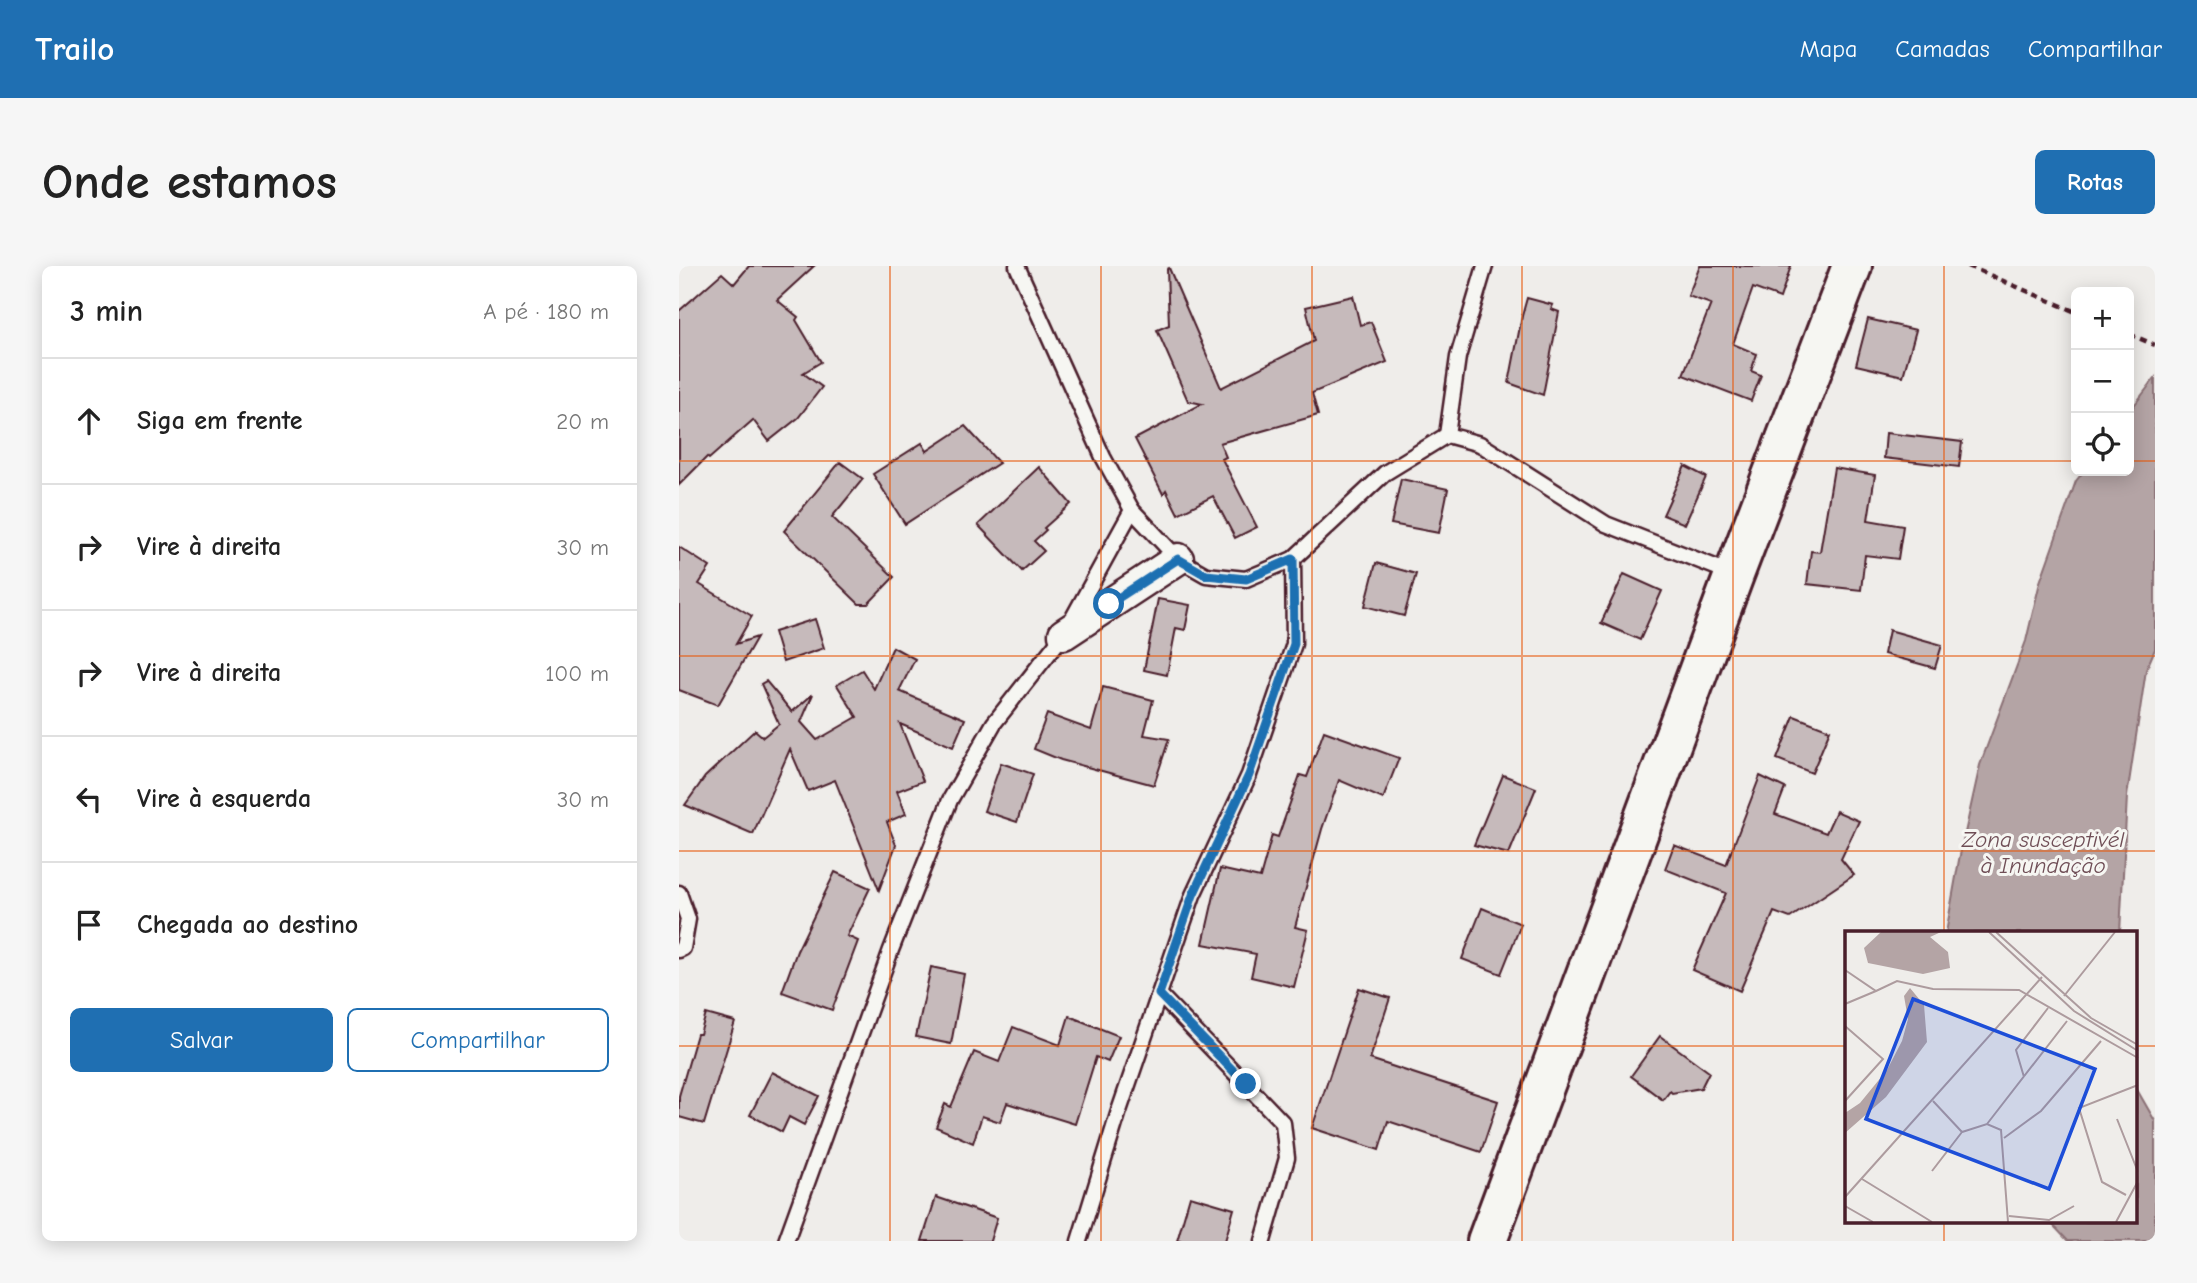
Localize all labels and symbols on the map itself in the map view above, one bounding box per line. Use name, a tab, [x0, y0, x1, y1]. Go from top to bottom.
route start	[1093, 588, 1124, 619]
water label: Zona susceptivél à Inundação	[1961, 826, 2125, 879]
inset map	[1845, 931, 2137, 1224]
route end	[1230, 1068, 1261, 1099]

